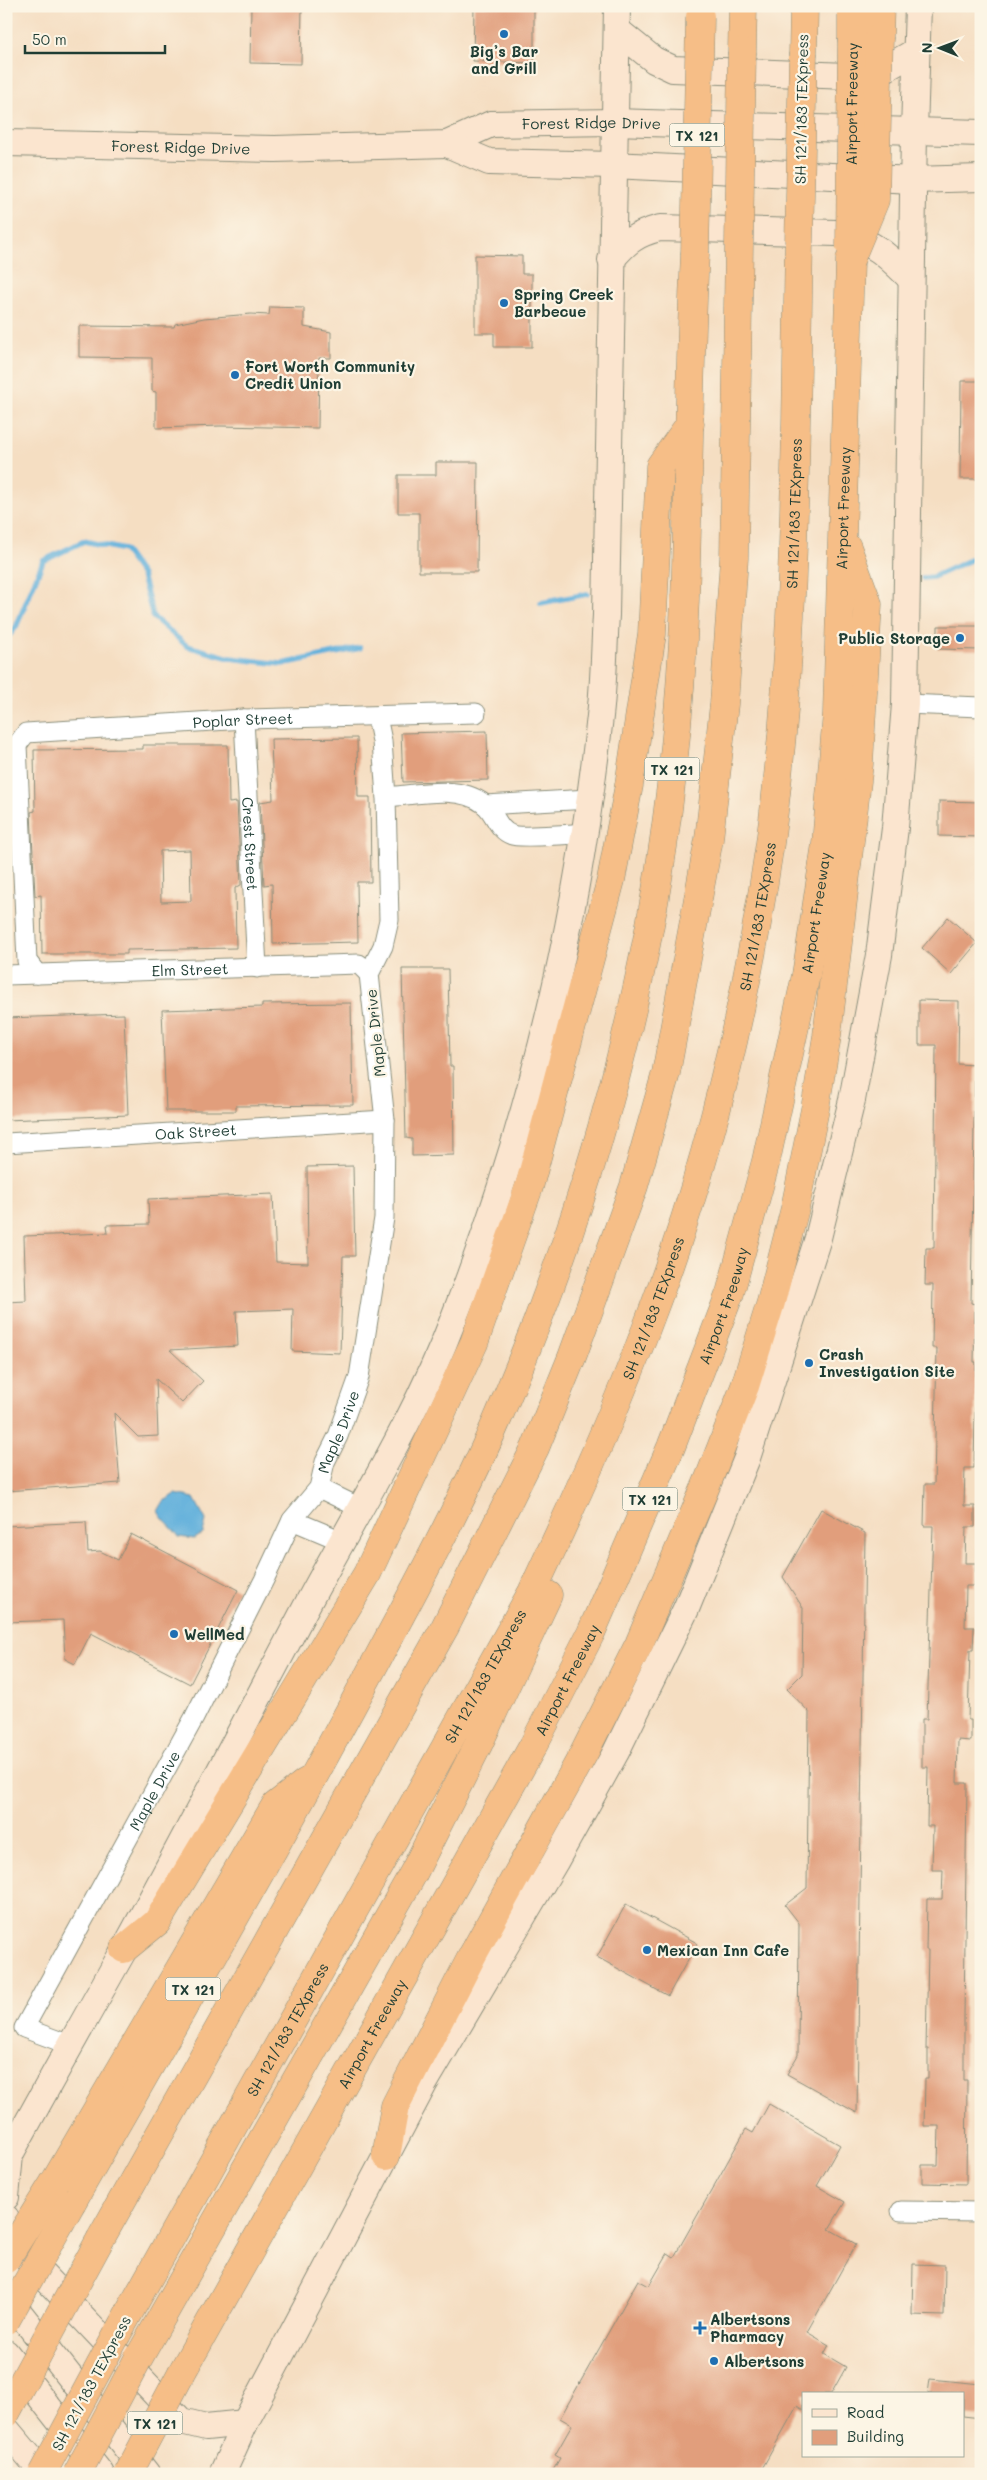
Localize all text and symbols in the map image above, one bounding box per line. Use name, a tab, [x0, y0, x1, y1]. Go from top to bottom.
scale bar	[25, 22, 165, 54]
north arrow	[914, 22, 964, 72]
marker: Big’s Bar and Grill	[498, 28, 510, 40]
text: 50 m	[32, 29, 67, 49]
street label: SH 121/183 TEXpress	[790, 34, 812, 184]
place label: Big’s Bar and Grill	[470, 41, 539, 78]
street label: Airport Freeway	[841, 42, 862, 166]
text: N	[917, 42, 936, 53]
street label: Forest Ridge Drive	[522, 112, 661, 133]
road number: TX 121	[670, 124, 724, 146]
street label: Forest Ridge Drive	[111, 135, 251, 158]
place label: Spring Creek Barbecue	[514, 284, 614, 321]
marker: Spring Creek Barbecue	[498, 297, 510, 309]
place label: Fort Worth Community Credit Union	[245, 356, 415, 393]
marker: Fort Worth Community Credit Union	[229, 369, 241, 381]
street label: SH 121/183 TEXpress	[781, 438, 806, 589]
street label: Airport Freeway	[831, 446, 855, 570]
place label: Public Storage	[838, 628, 950, 648]
marker: Public Storage	[954, 632, 966, 644]
street label: Poplar Street	[192, 708, 293, 732]
road number: TX 121	[644, 758, 700, 781]
street label: Crest Street	[238, 796, 263, 891]
street label: SH 121/183 TEXpress	[734, 841, 780, 993]
street label: Airport Freeway	[796, 850, 835, 975]
street label: Elm Street	[151, 958, 229, 980]
street label: Maple Drive	[360, 988, 390, 1078]
street label: Oak Street	[154, 1119, 237, 1144]
street label: SH 121/183 TEXpress	[617, 1234, 688, 1382]
street label: Airport Freeway	[694, 1244, 752, 1367]
place label: Crash Investigation Site	[819, 1344, 955, 1381]
marker: Crash Investigation Site	[803, 1357, 815, 1369]
street label: Maple Drive	[313, 1388, 363, 1475]
road number: TX 121	[622, 1488, 678, 1510]
street label: SH 121/183 TEXpress	[440, 1605, 531, 1747]
street label: Airport Freeway	[530, 1621, 604, 1739]
place label: WellMed	[184, 1624, 245, 1644]
marker: WellMed	[168, 1628, 180, 1640]
street label: Maple Drive	[124, 1747, 184, 1834]
place label: Mexican Inn Cafe	[657, 1940, 789, 1960]
marker: Mexican Inn Cafe	[641, 1944, 653, 1956]
street label: SH 121/183 TEXpress	[242, 1959, 333, 2100]
street label: Airport Freeway	[333, 1975, 411, 2092]
road number: TX 121	[166, 1978, 220, 2000]
place label: Albertsons Pharmacy	[710, 2309, 790, 2346]
street label: SH 121/183 TEXpress	[47, 2312, 135, 2454]
marker: Albertsons Pharmacy	[694, 2322, 706, 2334]
place label: Albertsons	[724, 2351, 804, 2371]
marker: Albertsons	[708, 2355, 720, 2367]
legend	[802, 2392, 964, 2458]
text: Road	[847, 2402, 884, 2422]
road number: TX 121	[128, 2412, 182, 2434]
text: Building	[847, 2426, 904, 2446]

